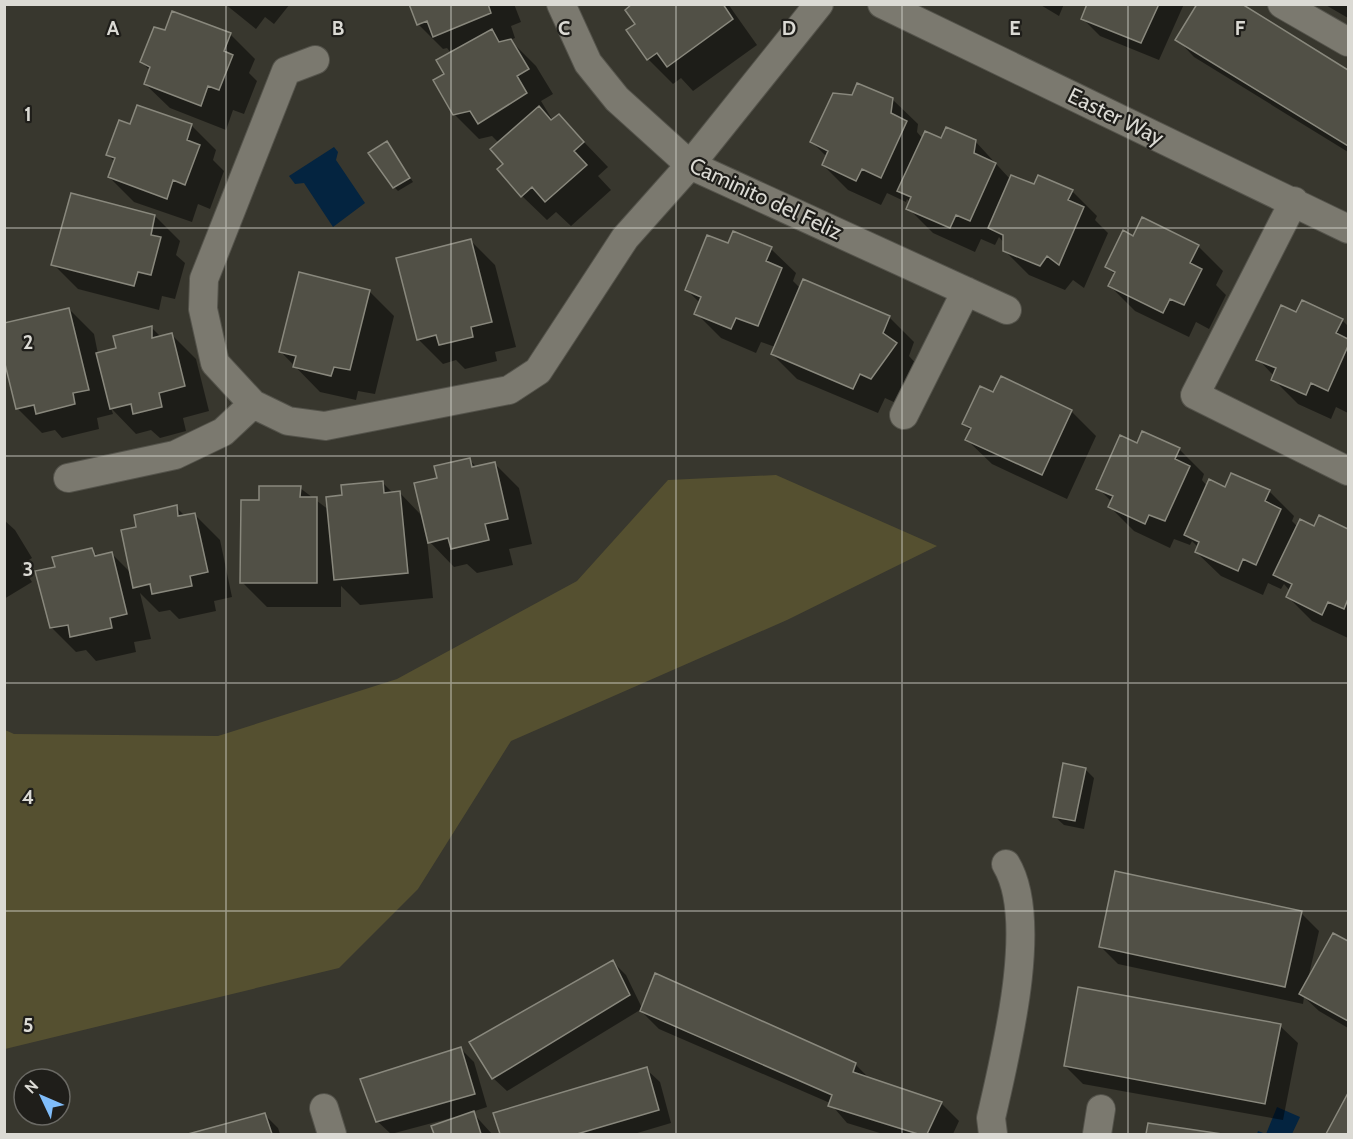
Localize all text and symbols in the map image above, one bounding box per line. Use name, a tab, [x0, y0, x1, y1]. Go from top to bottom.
text: A	[107, 16, 120, 40]
text: B	[332, 16, 344, 40]
text: C	[558, 16, 570, 40]
text: D	[782, 16, 796, 40]
text: E	[1009, 16, 1021, 40]
text: F	[1235, 16, 1246, 40]
street label: Easter Way	[1063, 82, 1168, 151]
text: 1	[24, 102, 32, 126]
street label: Caminito del Feliz	[685, 151, 846, 246]
text: 2	[23, 330, 33, 354]
text: 3	[23, 557, 33, 581]
text: 4	[22, 785, 34, 809]
text: 5	[23, 1013, 33, 1037]
north arrow	[12, 1067, 72, 1127]
text: N	[21, 1076, 42, 1098]

